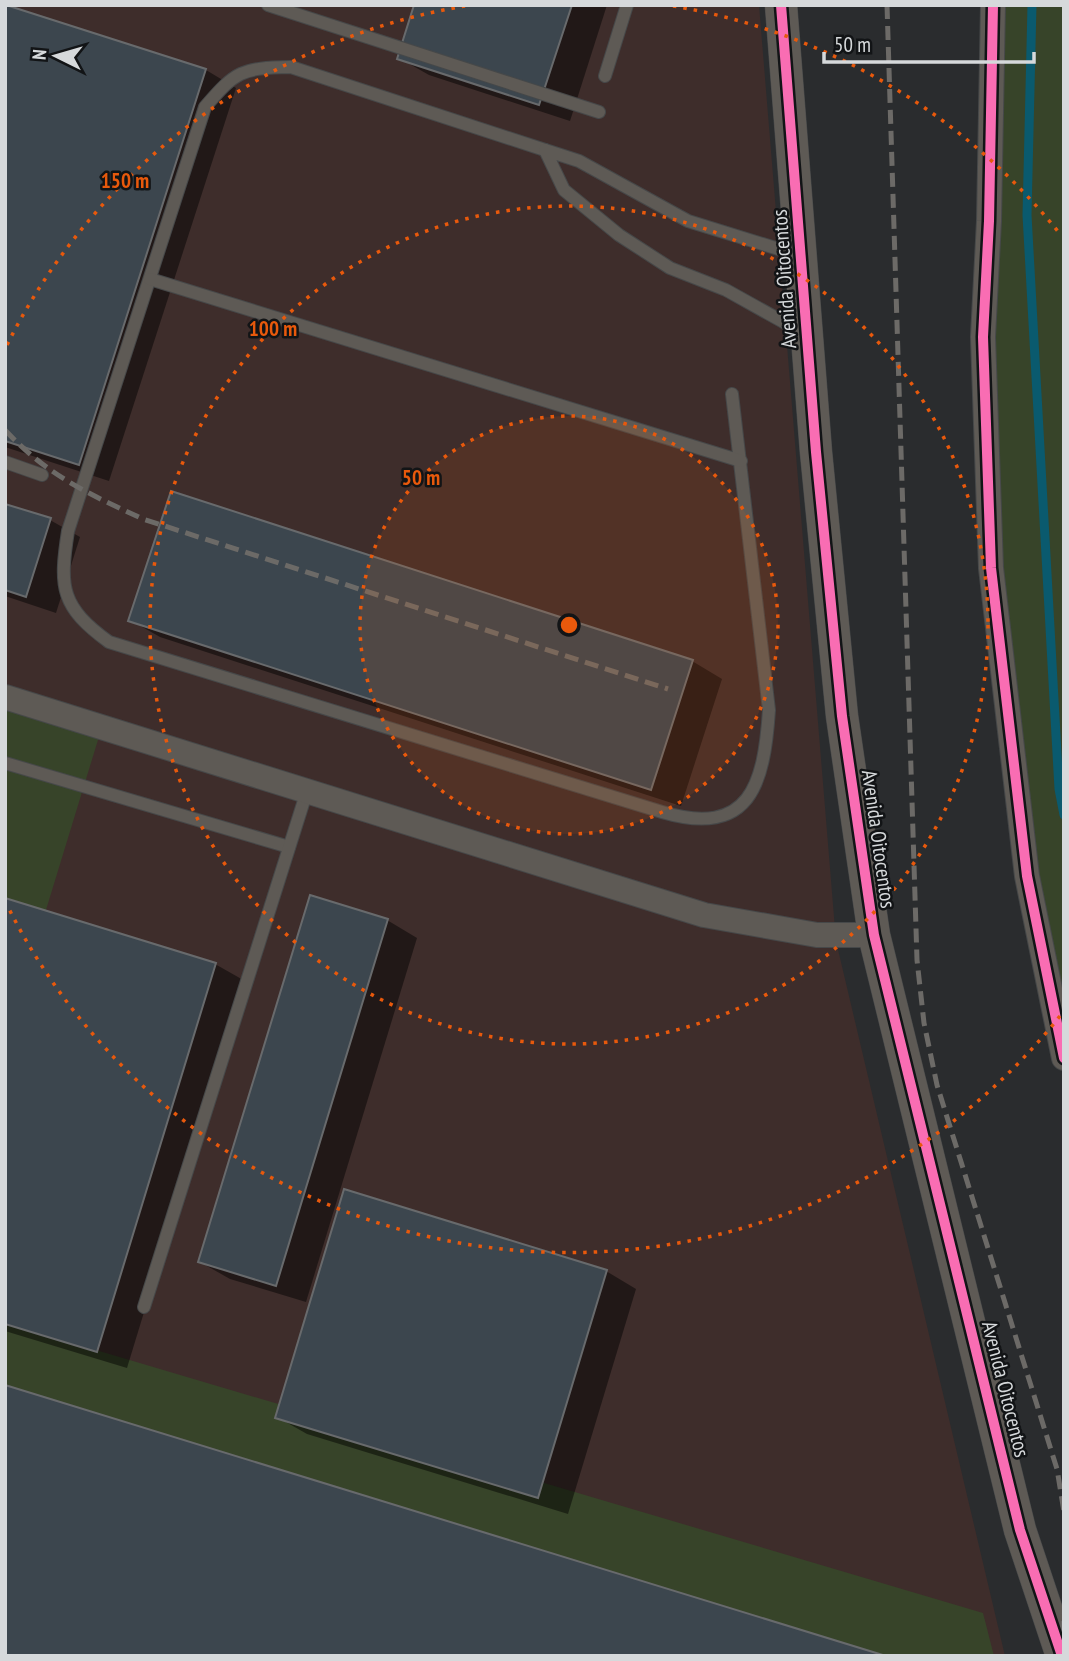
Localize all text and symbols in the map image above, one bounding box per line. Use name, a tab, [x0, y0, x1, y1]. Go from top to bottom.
north arrow	[21, 21, 91, 91]
scale bar	[824, 21, 1034, 65]
text: 50 m	[834, 31, 871, 58]
text: N	[27, 48, 51, 61]
text: 150 m	[101, 167, 149, 194]
street label: Avenida Oitocentos	[766, 209, 802, 349]
text: 100 m	[249, 315, 297, 342]
text: 50 m	[402, 464, 440, 491]
centre of rings	[557, 613, 581, 637]
street label: Avenida Oitocentos	[856, 768, 902, 910]
street label: Avenida Oitocentos	[976, 1318, 1036, 1460]

